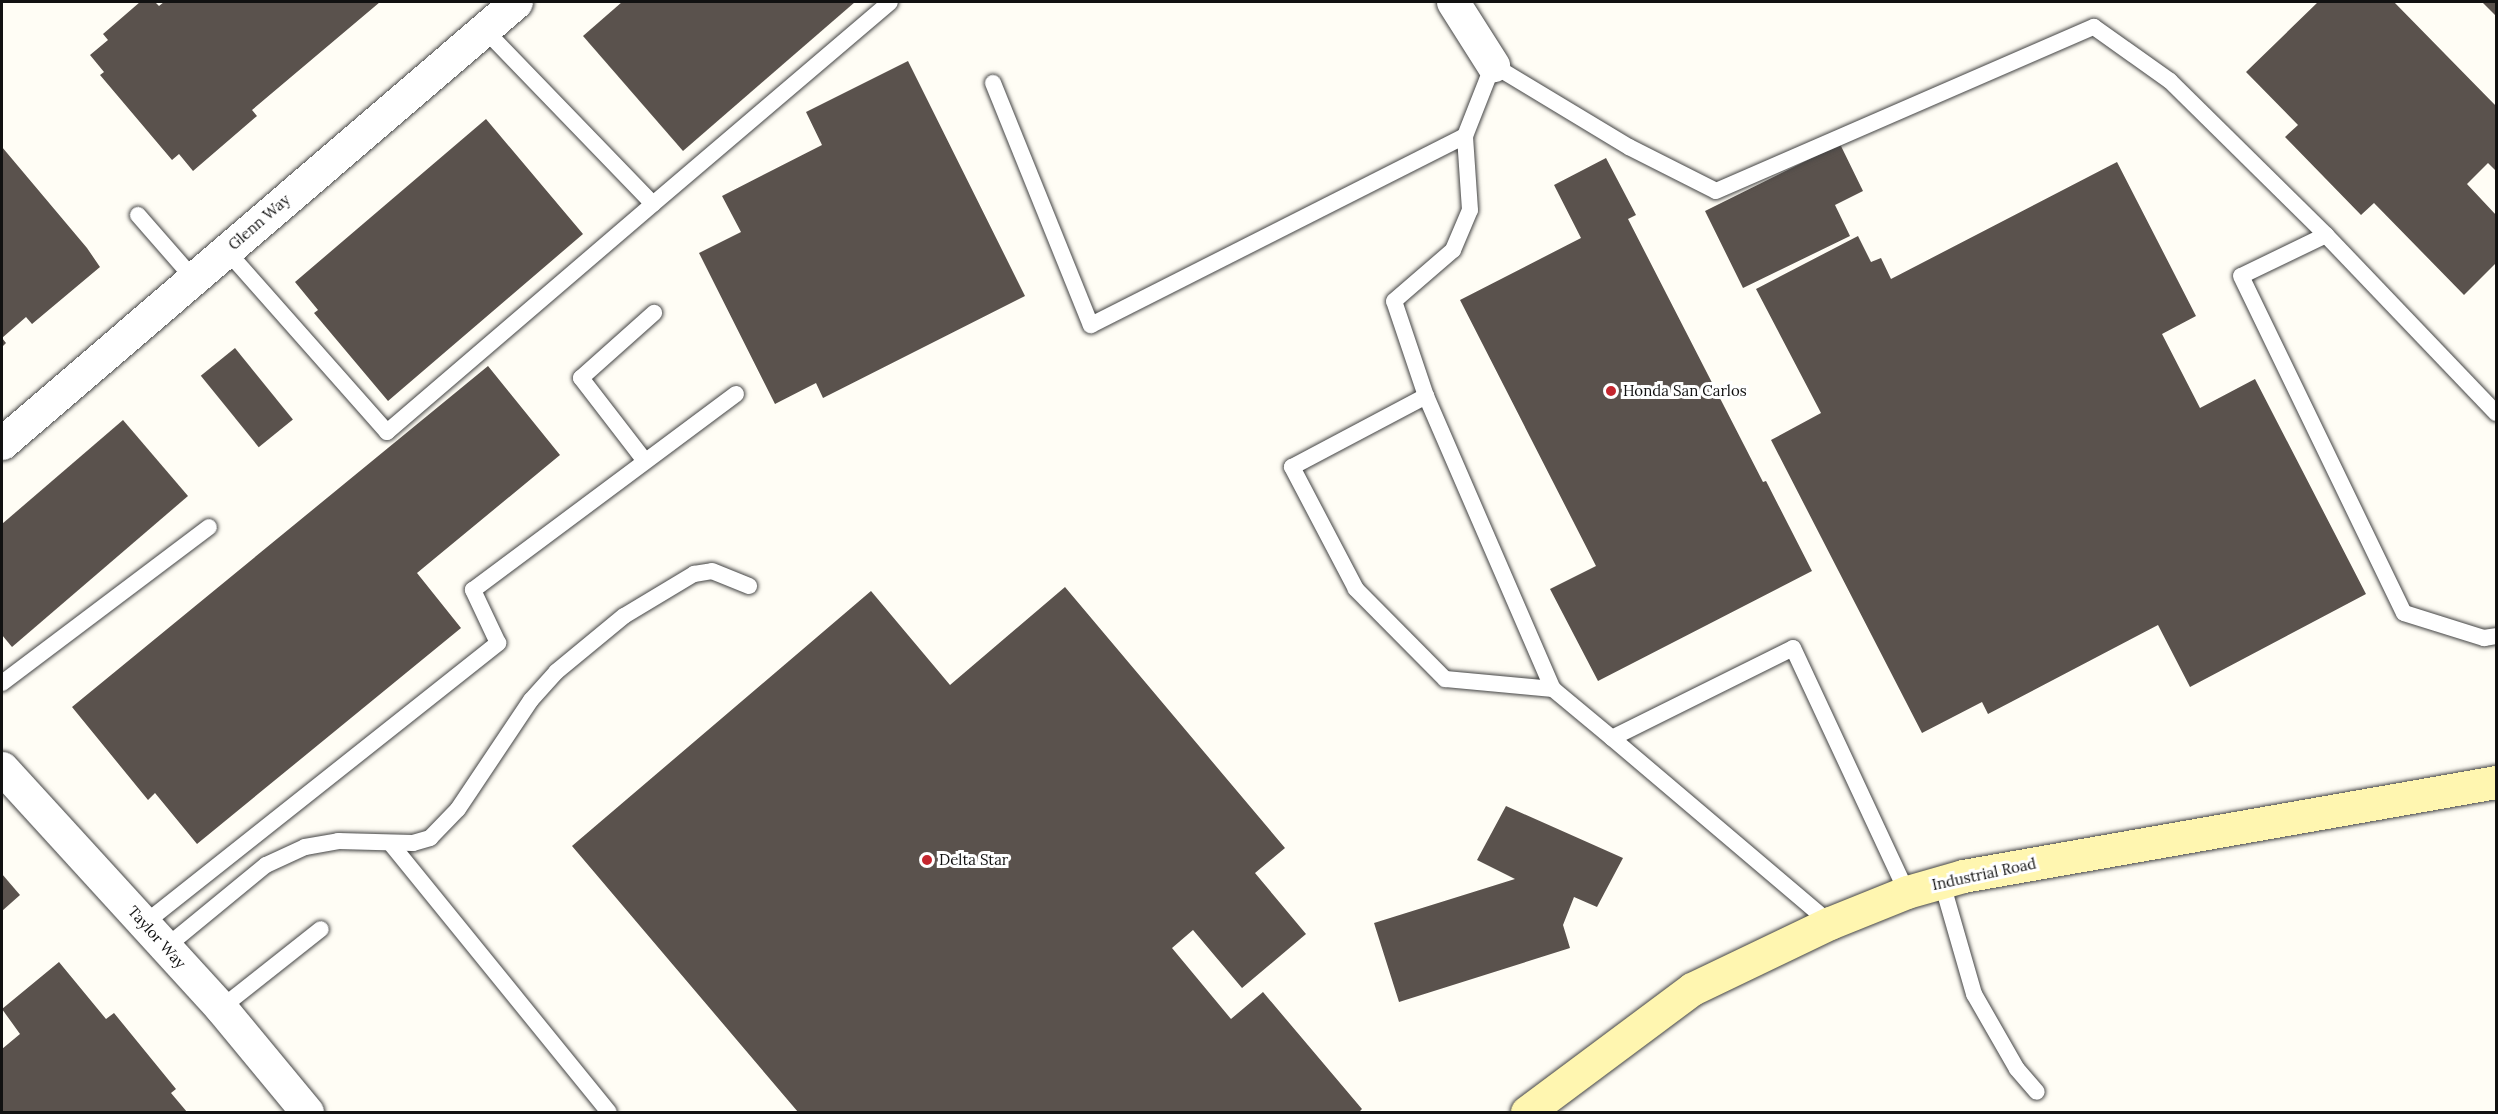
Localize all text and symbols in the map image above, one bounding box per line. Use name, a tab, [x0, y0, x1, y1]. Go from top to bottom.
street label: Glenn Way	[225, 190, 293, 254]
place label: Honda San Carlos	[1623, 382, 1747, 400]
marker: Honda San Carlos	[1604, 384, 1618, 398]
place label: Delta Star	[939, 851, 1008, 869]
marker: Delta Star	[920, 853, 934, 867]
street label: Industrial Road	[1930, 854, 2038, 894]
street label: Taylor Way	[124, 902, 190, 972]

